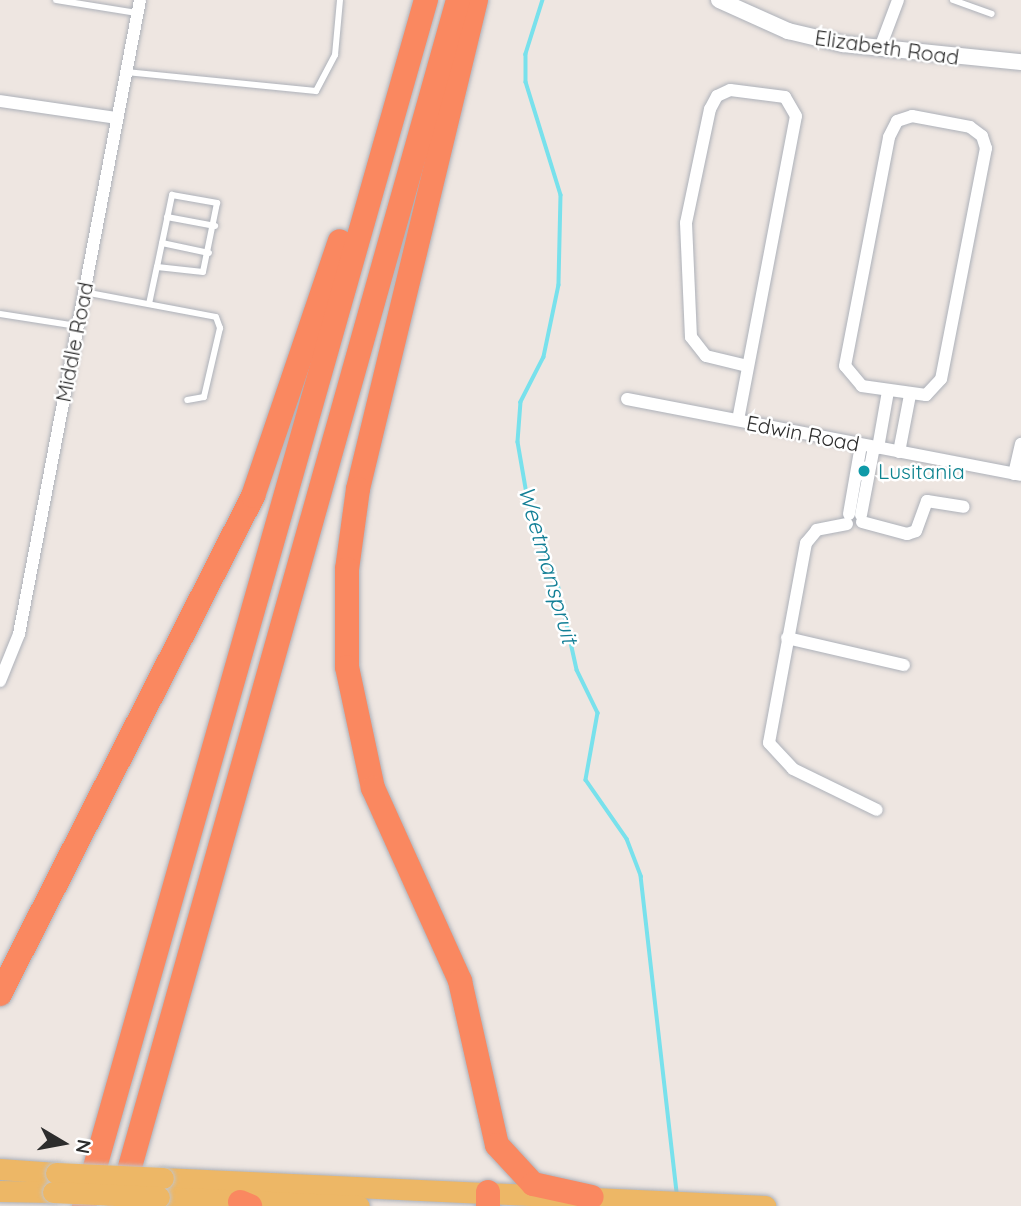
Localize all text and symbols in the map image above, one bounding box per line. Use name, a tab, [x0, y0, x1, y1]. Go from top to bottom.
street label: Elizabeth Road	[813, 24, 961, 70]
street label: Middle Road	[50, 280, 98, 404]
street label: Edwin Road	[744, 410, 862, 456]
place label: Lusitania	[878, 458, 965, 484]
marker: Lusitania	[856, 463, 872, 479]
water label: Weetmanspruit	[512, 483, 584, 647]
north arrow	[28, 1108, 98, 1178]
text: N	[71, 1138, 97, 1156]

